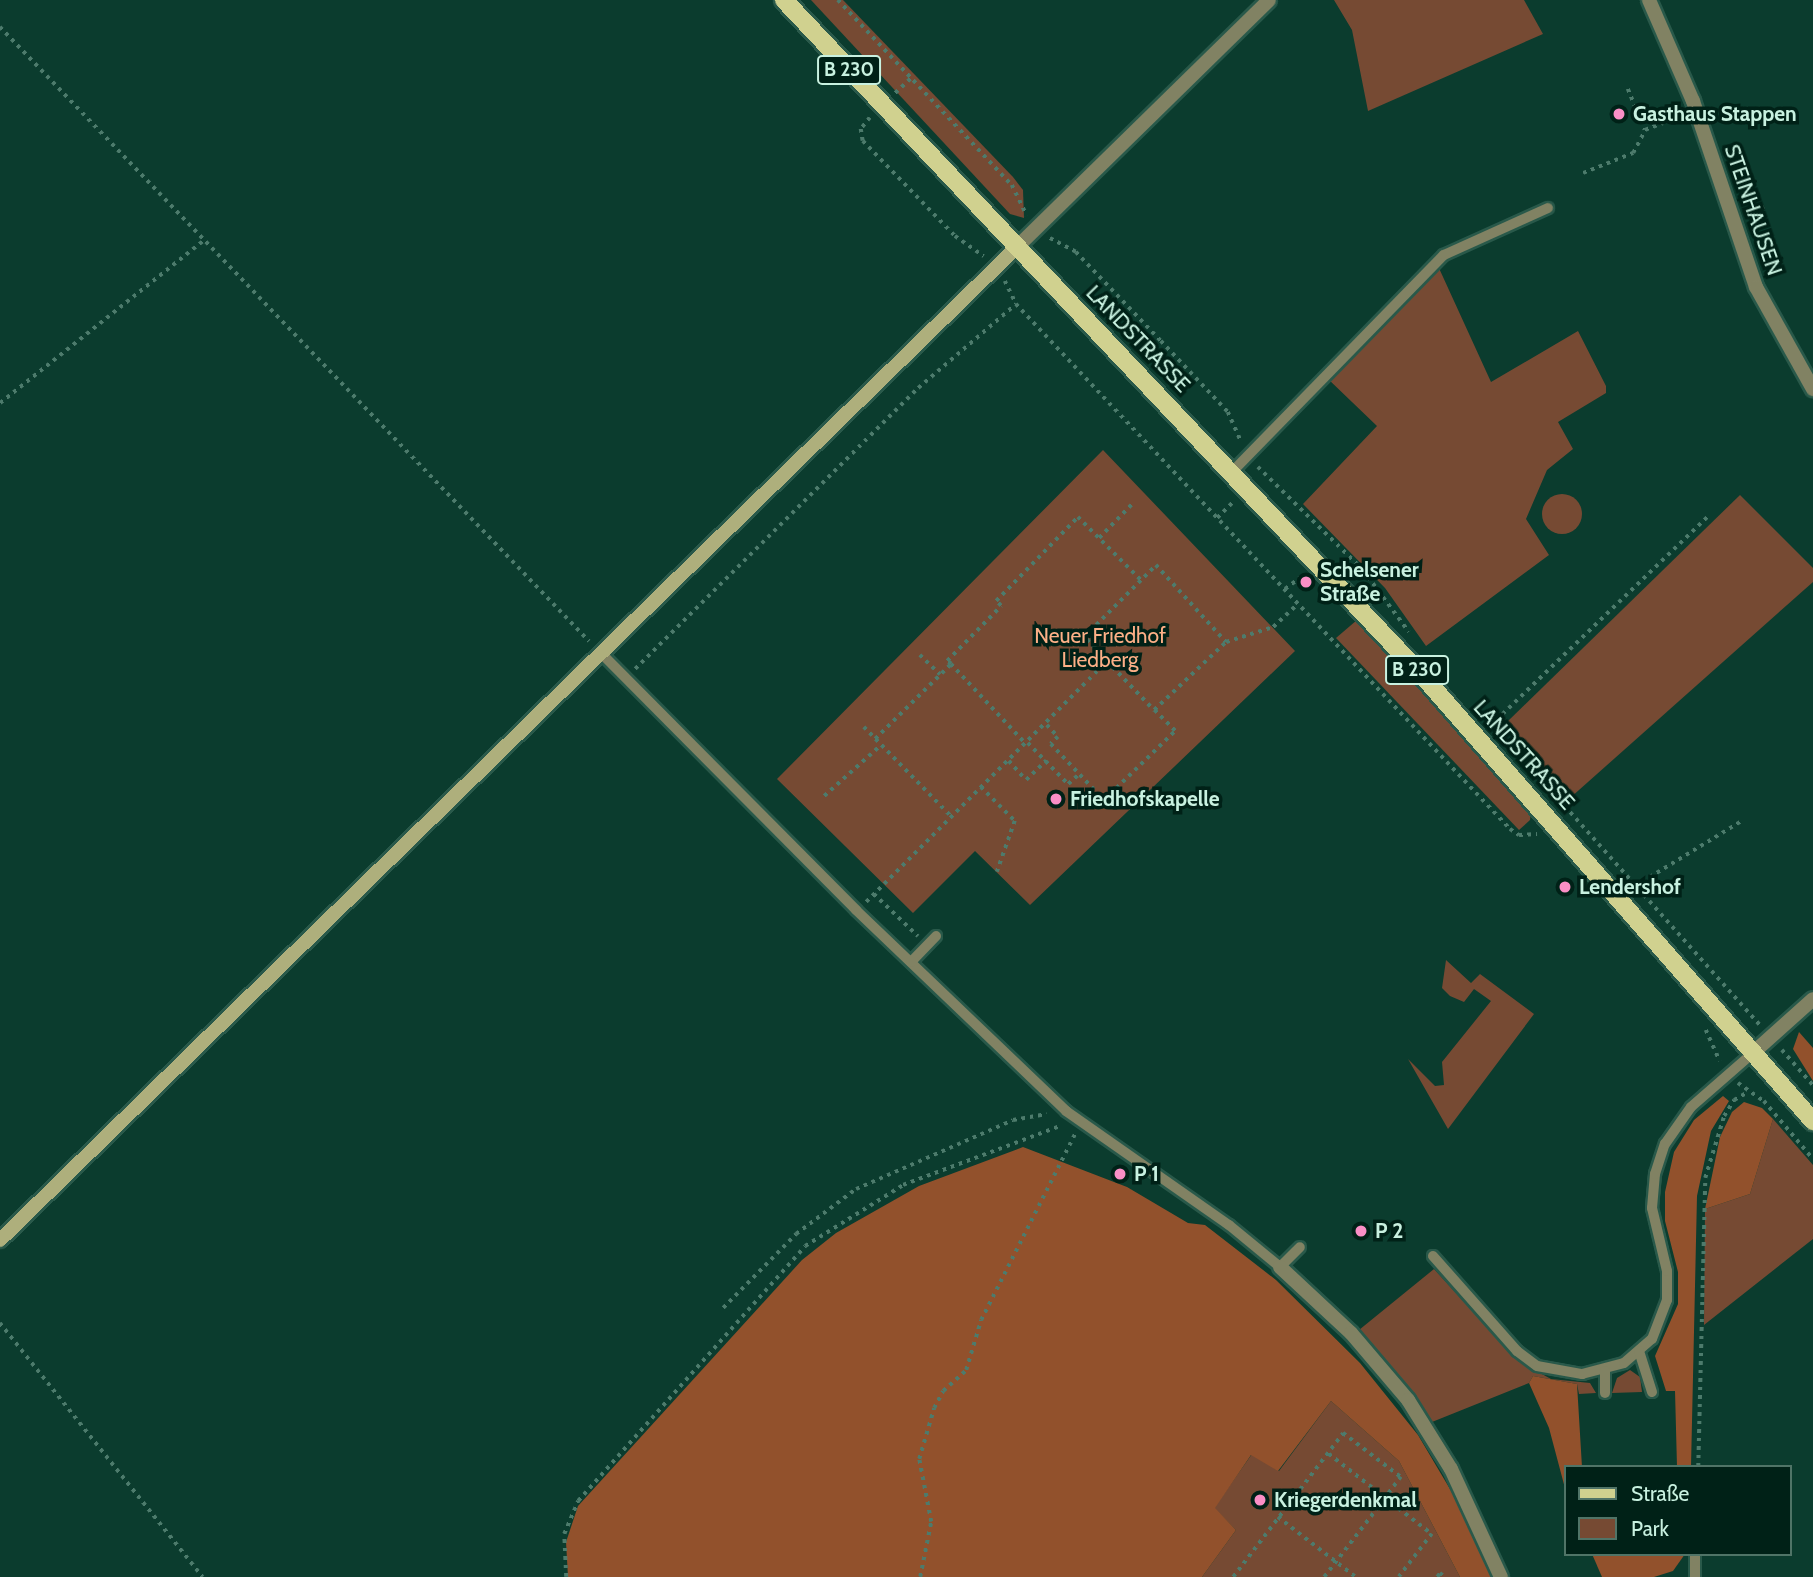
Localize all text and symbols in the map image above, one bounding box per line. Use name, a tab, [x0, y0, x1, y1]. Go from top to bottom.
road number: B 230	[816, 54, 882, 86]
place label: Gasthaus Stappen	[1633, 101, 1797, 127]
marker: Gasthaus Stappen	[1611, 106, 1627, 122]
street label: STEINHAUSEN	[1719, 141, 1787, 279]
street label: LANDSTRASSE	[1081, 280, 1195, 398]
place label: Schelsener Straße	[1320, 557, 1419, 607]
marker: Schelsener Straße	[1298, 574, 1314, 590]
park label: Neuer Friedhof Liedberg	[1034, 623, 1166, 673]
road number: B 230	[1384, 654, 1450, 685]
street label: LANDSTRASSE	[1468, 695, 1580, 815]
place label: Friedhofskapelle	[1070, 786, 1220, 812]
marker: Friedhofskapelle	[1048, 791, 1064, 807]
place label: Lendershof	[1579, 874, 1681, 900]
marker: Lendershof	[1557, 879, 1573, 895]
place label: P 1	[1134, 1161, 1159, 1187]
marker: P 1	[1112, 1166, 1128, 1182]
place label: P 2	[1375, 1218, 1403, 1244]
marker: P 2	[1353, 1223, 1369, 1239]
legend	[1564, 1465, 1792, 1556]
text: Straße	[1631, 1481, 1689, 1506]
place label: Kriegerdenkmal	[1274, 1487, 1417, 1513]
marker: Kriegerdenkmal	[1252, 1492, 1268, 1508]
text: Park	[1631, 1516, 1669, 1541]

